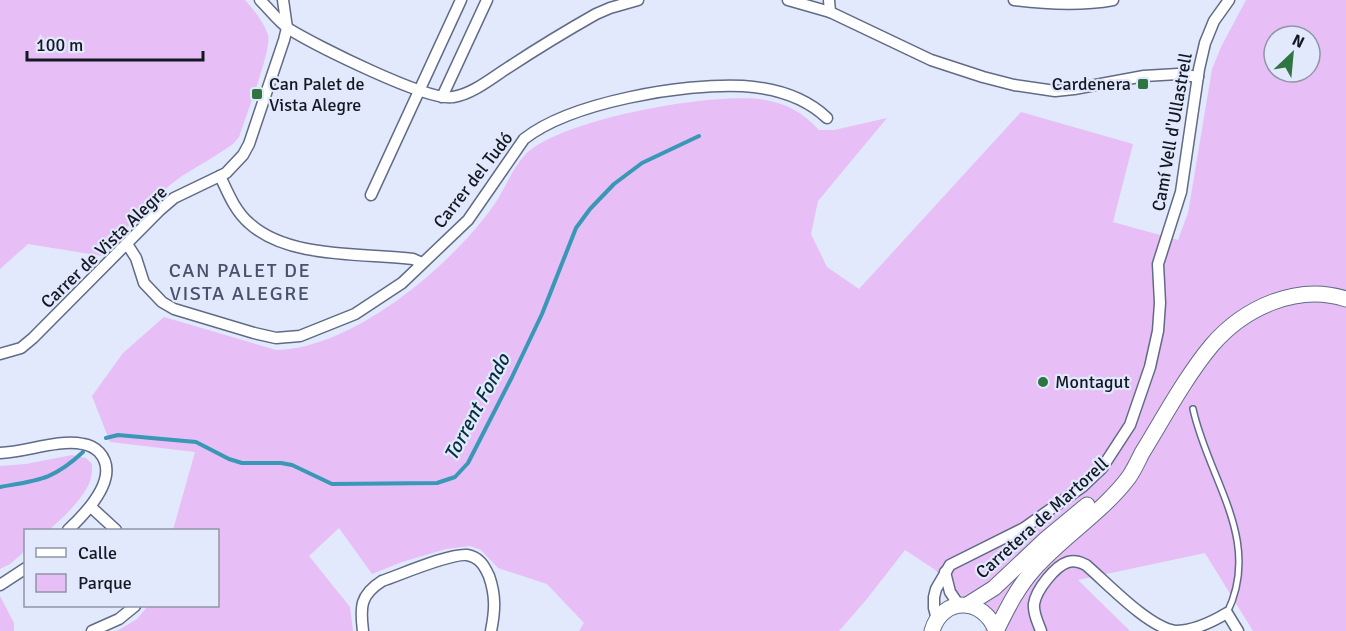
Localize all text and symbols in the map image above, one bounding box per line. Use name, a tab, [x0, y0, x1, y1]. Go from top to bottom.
scale bar	[27, 24, 202, 62]
north arrow	[1262, 24, 1322, 84]
text: N	[1289, 30, 1308, 53]
text: 100 m	[36, 34, 83, 56]
street label: Camí Vell d'Ullastrell	[1147, 51, 1197, 213]
place label: Can Palet de Vista Alegre	[269, 73, 365, 116]
place label: Cardenera	[1052, 73, 1131, 95]
marker: Cardenera	[1136, 77, 1150, 91]
marker: Can Palet de Vista Alegre	[250, 87, 264, 101]
street label: Carrer del Tudó	[429, 127, 517, 233]
street label: Carrer de Vista Alegre	[36, 181, 172, 313]
district label: CAN PALET DE VISTA ALEGRE	[169, 258, 311, 306]
water label: Torrent Fondo	[438, 348, 516, 465]
place label: Montagut	[1055, 371, 1130, 393]
marker: Montagut	[1036, 375, 1050, 389]
street label: Carretera de Martorell	[971, 453, 1113, 583]
legend	[24, 529, 219, 607]
text: Calle	[78, 542, 117, 564]
text: Parque	[78, 572, 132, 594]

